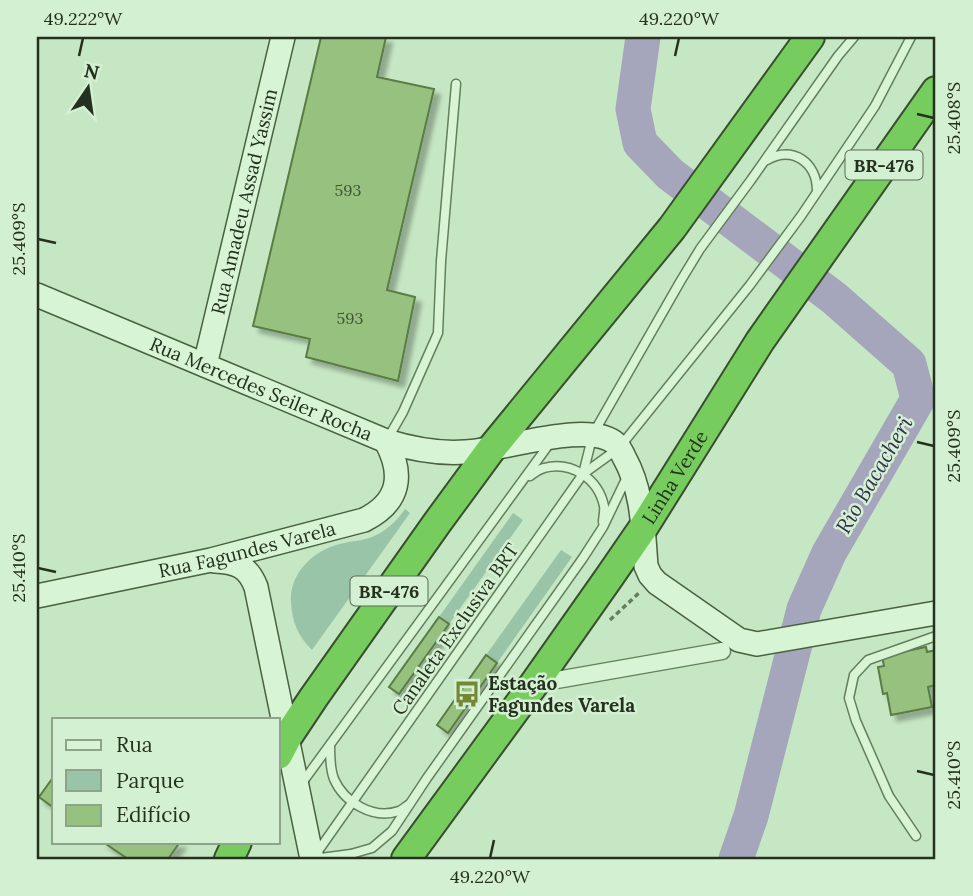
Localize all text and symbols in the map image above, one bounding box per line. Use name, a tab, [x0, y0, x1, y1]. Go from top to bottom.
text: 49.222°W	[44, 7, 123, 30]
text: 49.220°W	[639, 7, 720, 30]
north arrow	[52, 52, 122, 122]
text: N	[82, 58, 102, 85]
text: 25.408°S	[942, 82, 965, 154]
street label: Rua Amadeu Assad Yassim	[205, 86, 282, 317]
road number: BR-476	[846, 150, 922, 180]
house number: 593	[335, 180, 362, 200]
text: 25.409°S	[7, 203, 30, 275]
house number: 593	[337, 308, 364, 328]
street label: Rua Mercedes Seiler Rocha	[146, 332, 376, 446]
text: 25.409°S	[942, 410, 965, 482]
water label: Rio Bacacheri	[830, 412, 918, 538]
street label: Linha Verde	[637, 426, 713, 528]
street label: Rua Fagundes Varela	[156, 516, 338, 583]
text: 25.410°S	[7, 534, 30, 602]
street label: Canaleta Exclusiva BRT	[387, 538, 523, 720]
road number: BR-476	[350, 576, 428, 606]
place label: Estação Fagundes Varela	[488, 671, 635, 717]
bus stop icon: Estação Fagundes Varela	[452, 679, 482, 709]
legend	[52, 718, 280, 844]
text: Rua	[116, 731, 153, 758]
text: 25.410°S	[942, 741, 965, 809]
text: Parque	[116, 767, 184, 794]
text: Edifício	[116, 801, 191, 828]
text: 49.220°W	[450, 865, 531, 888]

